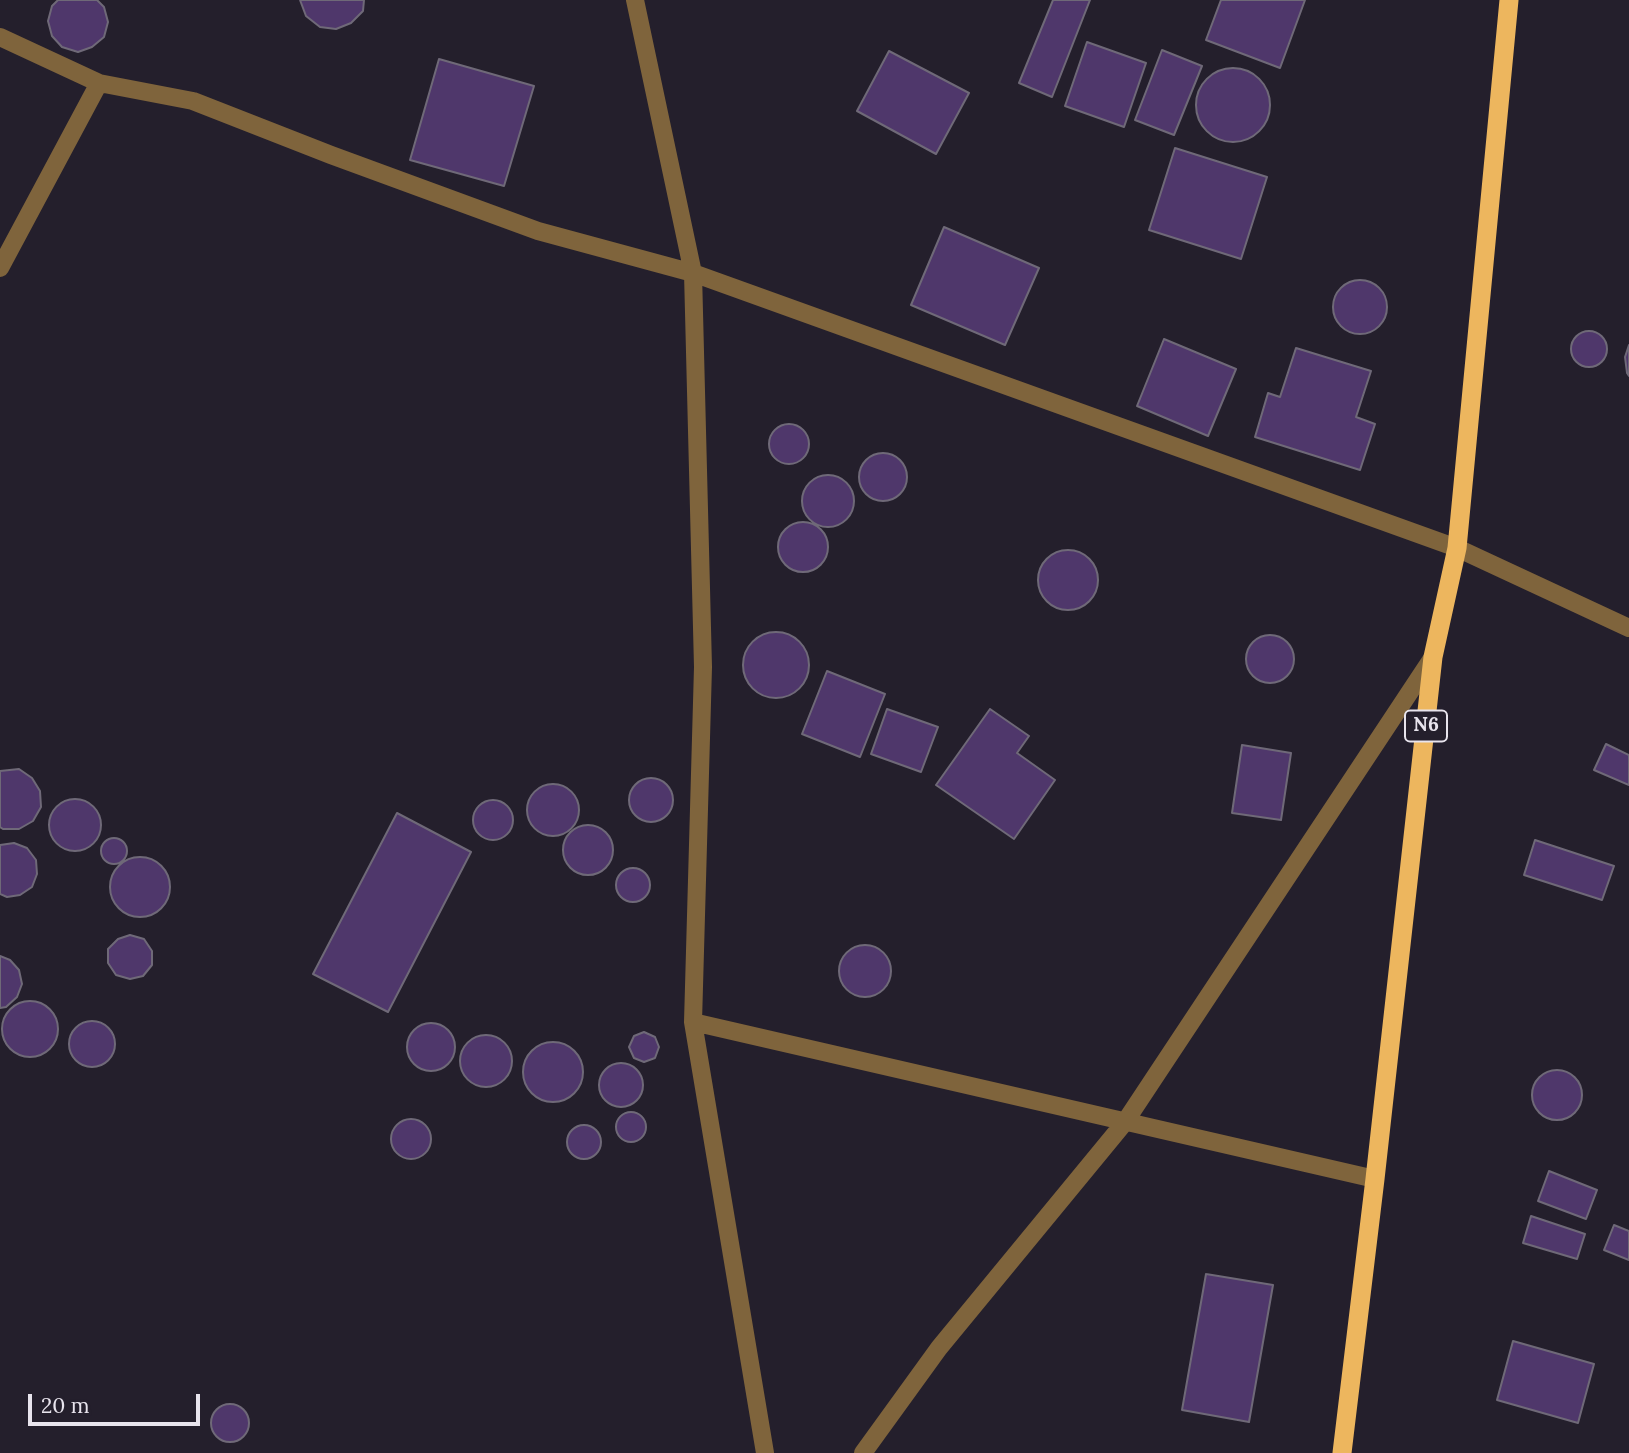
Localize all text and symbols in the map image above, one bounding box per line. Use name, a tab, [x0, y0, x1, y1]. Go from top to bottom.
road number: N6	[1405, 710, 1447, 741]
scale bar	[32, 1380, 203, 1424]
text: 20 m	[41, 1392, 90, 1419]

